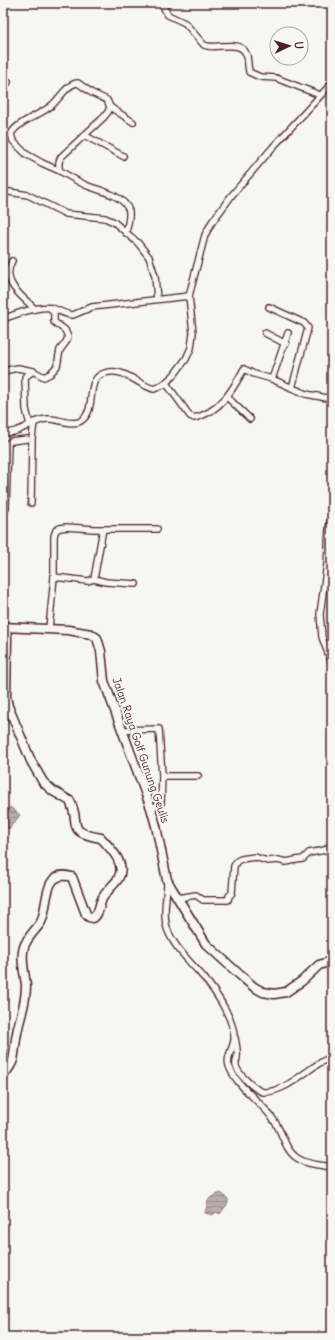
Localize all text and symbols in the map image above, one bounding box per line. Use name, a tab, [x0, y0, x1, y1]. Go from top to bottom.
north arrow	[269, 26, 309, 66]
text: U	[292, 41, 306, 50]
street label: Jalan Raya Golf Gunung Geulis	[109, 675, 173, 825]

